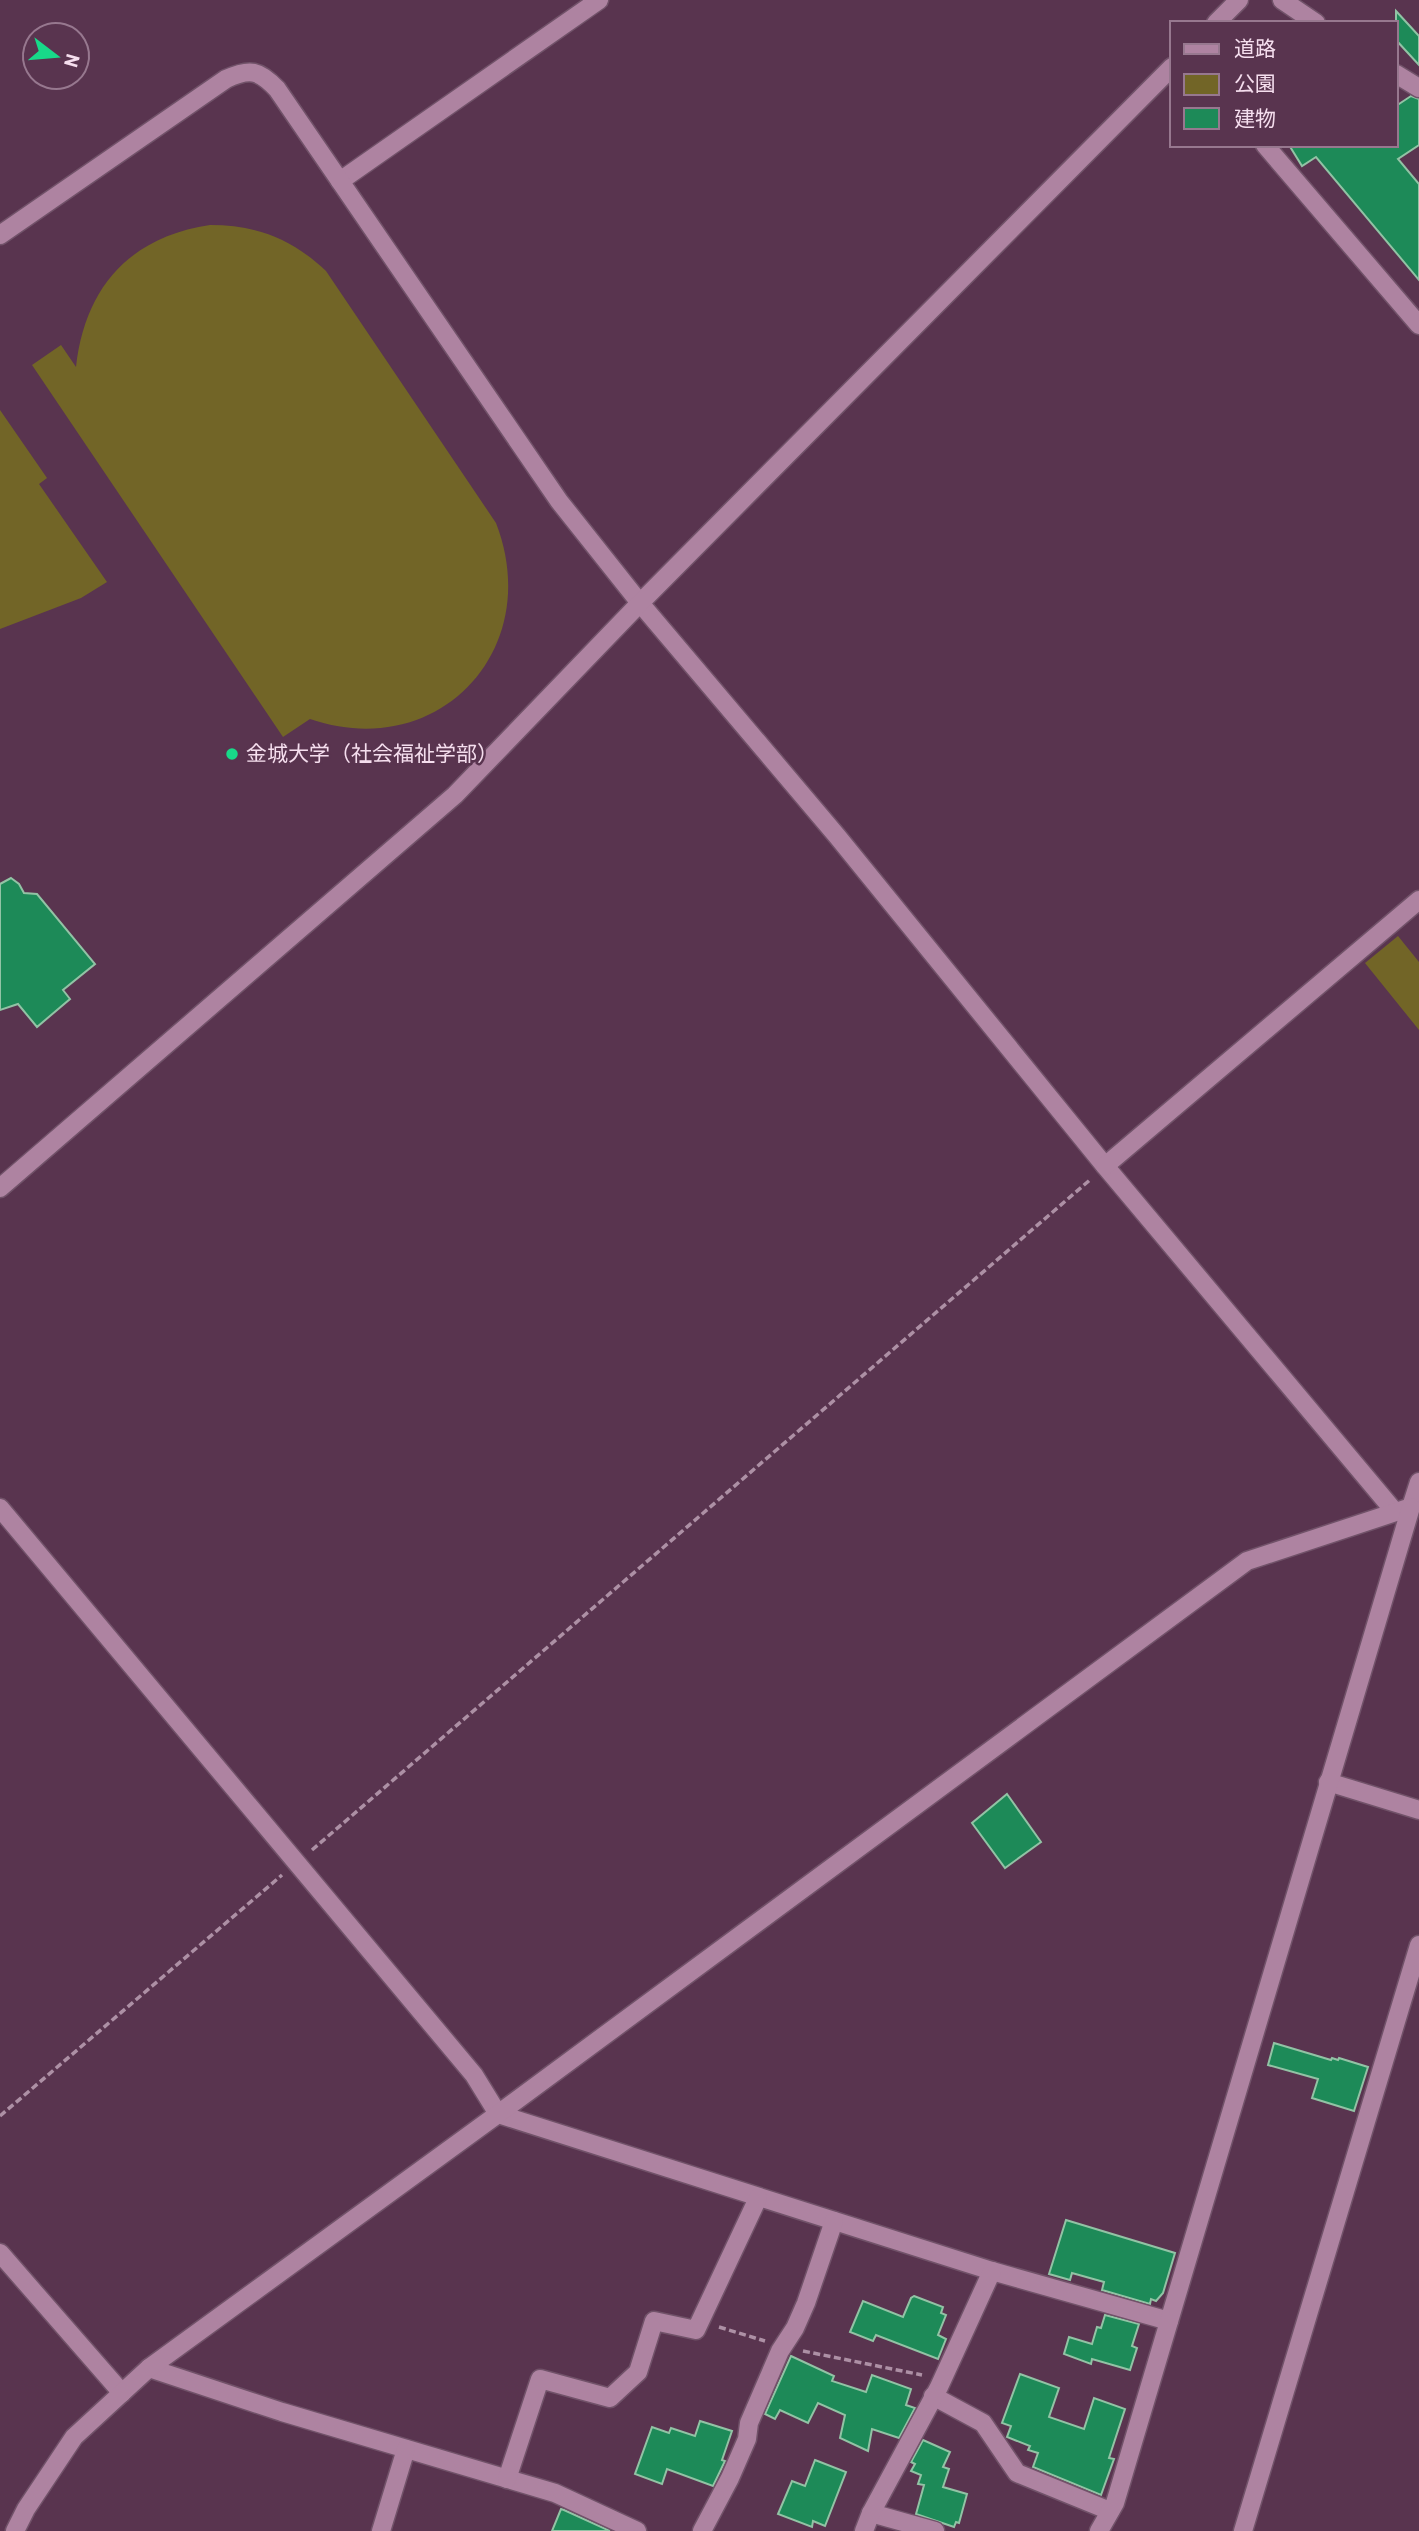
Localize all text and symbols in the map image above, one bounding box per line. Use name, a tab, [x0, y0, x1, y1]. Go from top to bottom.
north arrow	[21, 21, 91, 91]
legend	[1170, 21, 1398, 147]
text: 道路	[1234, 35, 1276, 60]
text: N	[60, 52, 86, 70]
text: 公園	[1234, 70, 1276, 95]
text: 建物	[1234, 105, 1276, 130]
place label: 金城大学（社会福祉学部）	[246, 740, 498, 765]
marker: 金城大学（社会福祉学部）	[224, 746, 240, 762]

